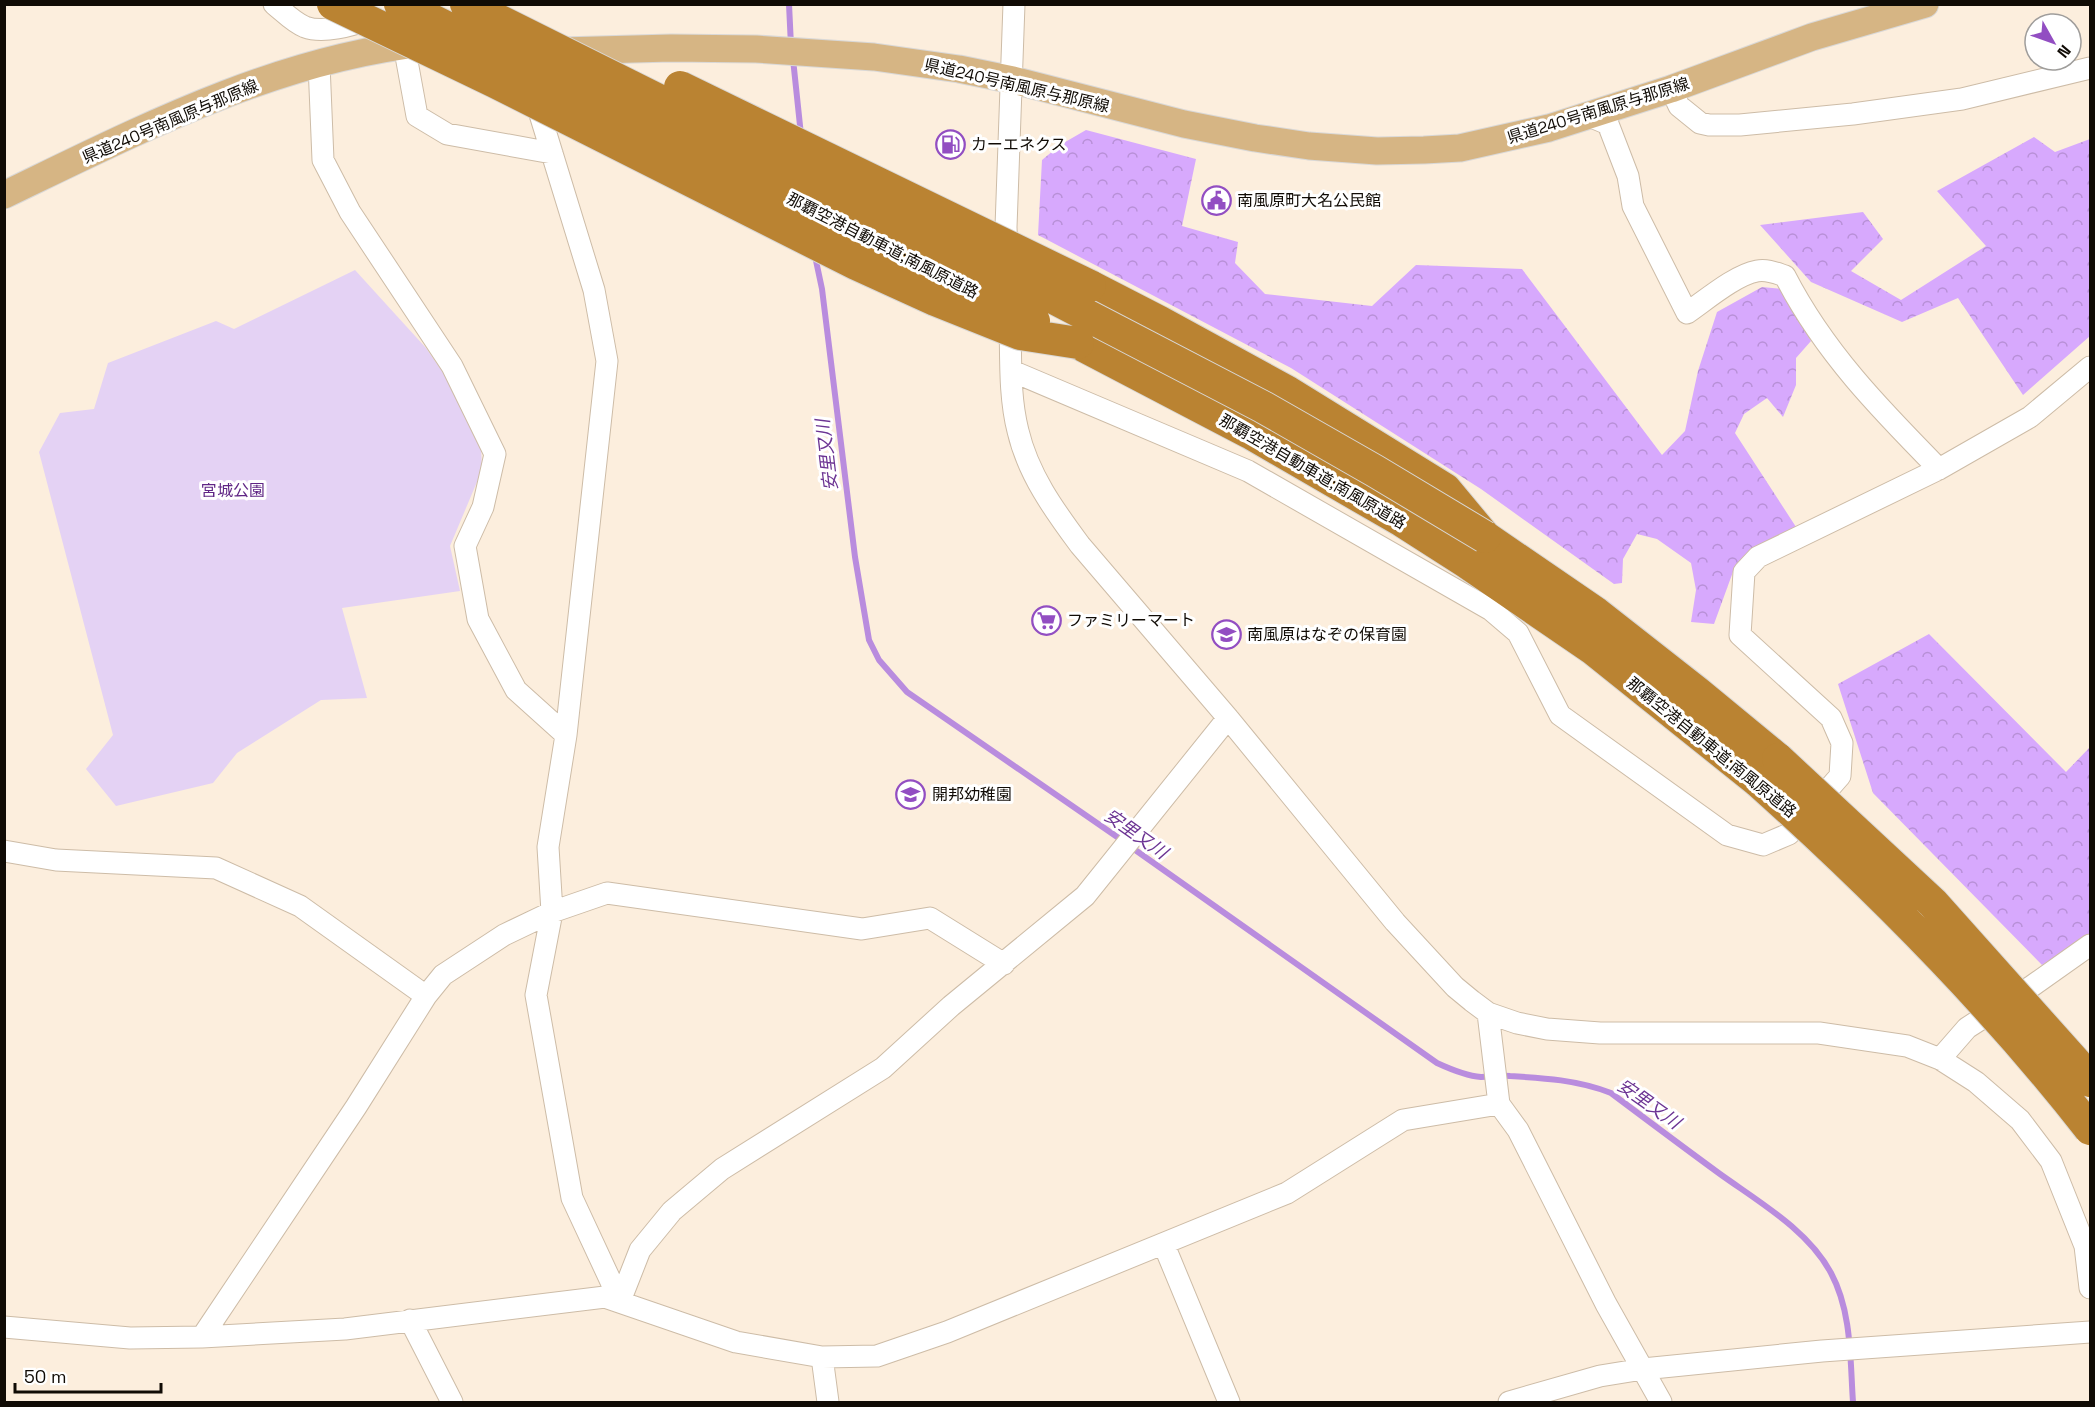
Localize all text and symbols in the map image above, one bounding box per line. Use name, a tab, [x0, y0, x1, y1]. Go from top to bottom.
north arrow	[2023, 12, 2083, 72]
text: N	[2053, 40, 2076, 62]
street label: 県道240号南風原与那原線	[922, 54, 1112, 117]
street label: 県道240号南風原与那原線	[1504, 73, 1692, 148]
street label: 県道240号南風原与那原線	[79, 75, 261, 168]
fuel station icon: カーエネクス	[934, 128, 966, 160]
place label: カーエネクス	[971, 134, 1067, 155]
public building icon: 南風原町大名公民館	[1200, 184, 1232, 216]
street label: 那覇空港自動車道;南風原道路	[784, 188, 982, 303]
place label: 南風原町大名公民館	[1237, 190, 1381, 211]
street label: 那覇空港自動車道;南風原道路	[1216, 409, 1410, 534]
water label: 安里又川	[810, 416, 842, 492]
park label: 宮城公園	[201, 480, 265, 501]
supermarket icon: ファミリーマート	[1030, 604, 1062, 636]
place label: ファミリーマート	[1067, 610, 1195, 631]
school or university icon: 南風原はなぞの保育園	[1210, 618, 1242, 650]
place label: 南風原はなぞの保育園	[1247, 624, 1407, 645]
street label: 那覇空港自動車道;南風原道路	[1623, 673, 1801, 822]
school or university icon: 開邦幼稚園	[895, 778, 927, 810]
place label: 開邦幼稚園	[932, 784, 1012, 805]
water label: 安里又川	[1100, 804, 1174, 865]
water label: 安里又川	[1613, 1074, 1687, 1135]
scale bar	[15, 1356, 160, 1394]
text: 50 m	[24, 1365, 66, 1388]

